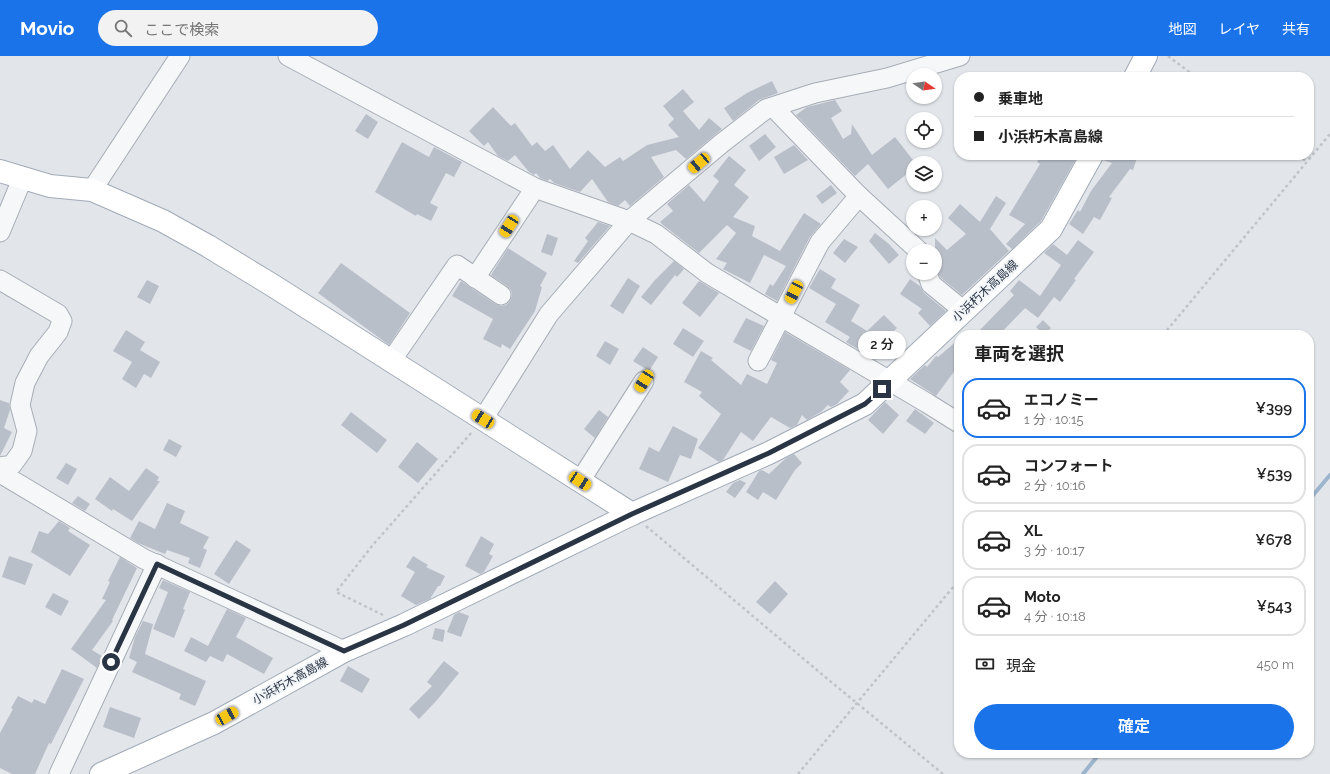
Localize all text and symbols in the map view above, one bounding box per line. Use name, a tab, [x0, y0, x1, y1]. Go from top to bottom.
search box	[98, 10, 378, 46]
text: Movio	[20, 17, 74, 39]
icon: search	[112, 17, 134, 39]
text: ここで検索	[144, 21, 219, 39]
text: 地図	[1168, 21, 1196, 37]
text: レイヤ	[1218, 21, 1260, 37]
text: 共有	[1282, 21, 1310, 37]
north arrow	[906, 68, 942, 104]
map controls	[906, 68, 942, 280]
text: 乗車地	[998, 90, 1043, 108]
button: locate	[906, 112, 942, 148]
text: 小浜朽木高島線	[998, 128, 1103, 146]
car	[686, 151, 712, 175]
button: layers	[906, 156, 942, 192]
button: +	[906, 200, 942, 236]
car	[497, 213, 521, 239]
button: −	[906, 244, 942, 280]
street label: 小浜朽木高島線	[950, 257, 1020, 325]
car	[783, 279, 805, 305]
callout: 2 分	[858, 331, 906, 359]
text: 2 分	[870, 337, 894, 352]
text: 車両を選択	[974, 343, 1064, 364]
car	[632, 368, 656, 394]
route end	[873, 380, 891, 398]
icon: car	[976, 390, 1012, 426]
text: エコノミー	[1024, 391, 1099, 409]
text: ¥399	[1256, 399, 1292, 417]
car	[470, 408, 496, 430]
text: 1 分 · 10:15	[1024, 412, 1084, 427]
icon: car	[976, 456, 1012, 492]
text: コンフォート	[1024, 457, 1114, 475]
text: ¥539	[1256, 465, 1292, 483]
car	[567, 469, 593, 493]
text: 2 分 · 10:16	[1024, 478, 1086, 493]
icon: car	[976, 522, 1012, 558]
text: XL	[1024, 522, 1042, 540]
text: ¥678	[1255, 531, 1292, 549]
text: 3 分 · 10:17	[1024, 543, 1085, 558]
icon: car	[976, 588, 1012, 624]
text: Moto	[1024, 588, 1061, 606]
text: ¥543	[1257, 597, 1292, 615]
text: 4 分 · 10:18	[1024, 609, 1086, 624]
route start	[102, 653, 120, 671]
icon: cash	[974, 653, 996, 675]
street label: 小浜朽木高島線	[250, 655, 330, 707]
text: 現金	[1006, 657, 1036, 675]
text: 450 m	[1257, 657, 1294, 672]
button: 確定	[974, 704, 1294, 750]
car	[214, 705, 240, 727]

